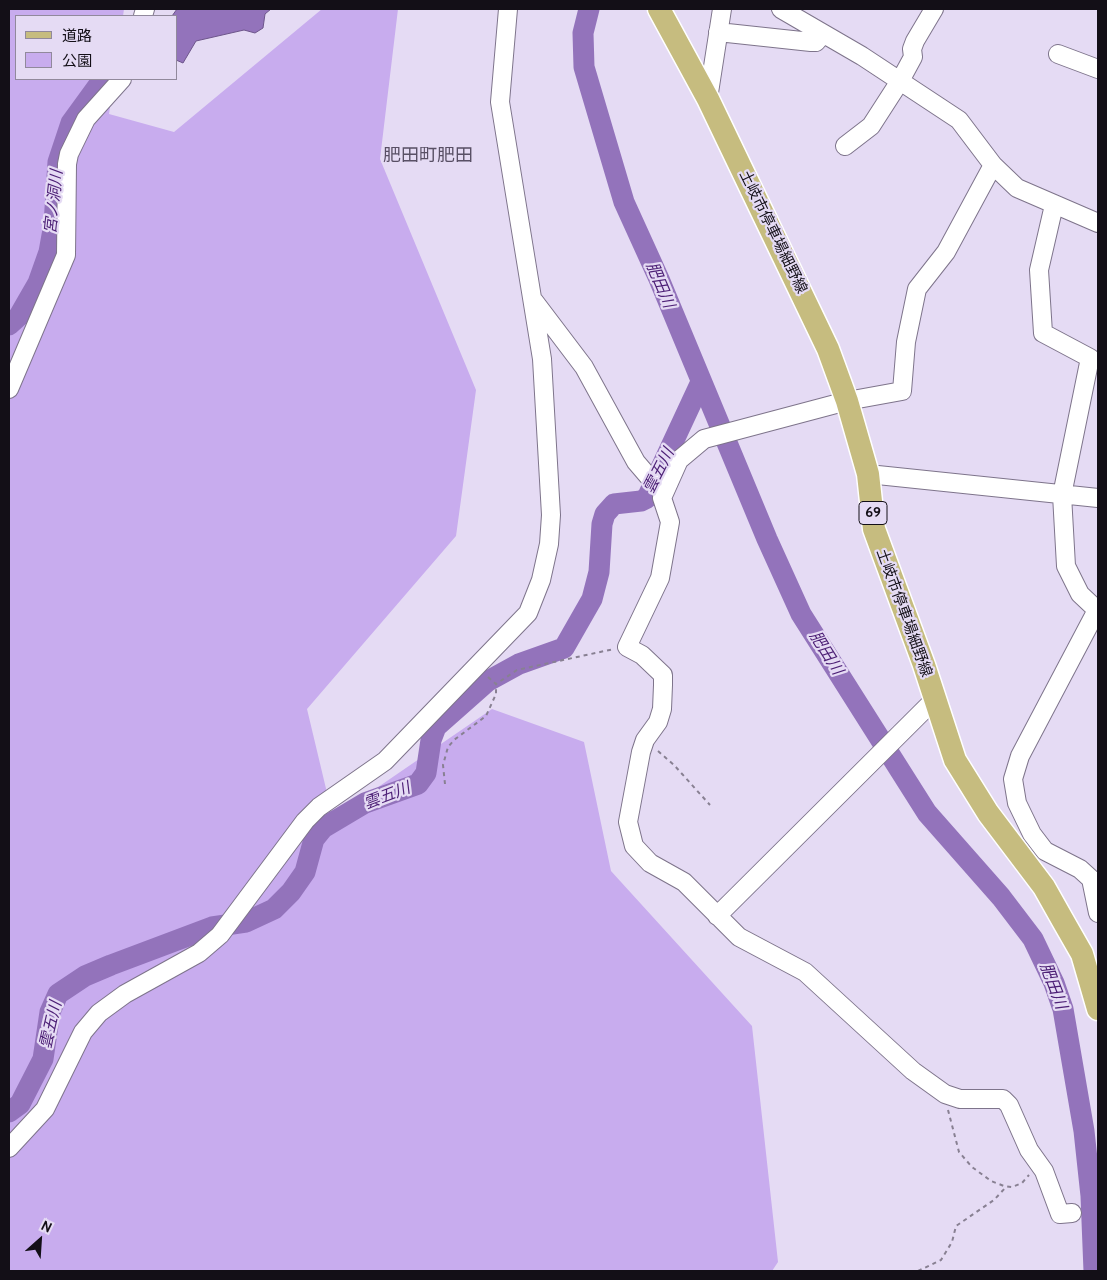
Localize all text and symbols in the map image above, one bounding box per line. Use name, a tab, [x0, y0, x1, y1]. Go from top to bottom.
legend	[15, 15, 178, 80]
text: 道路	[62, 27, 92, 45]
text: 公園	[62, 52, 92, 70]
district label: 肥田町肥田	[383, 145, 473, 167]
street label: 土岐市停車場細野線	[735, 167, 811, 297]
water label: 宮ノ洞川	[41, 169, 67, 235]
water label: 肥田川	[642, 259, 678, 311]
water label: 雲五川	[640, 445, 678, 497]
road number: 69	[859, 502, 887, 524]
street label: 土岐市停車場細野線	[872, 546, 936, 680]
water label: 肥田川	[805, 628, 847, 678]
water label: 雲五川	[361, 778, 413, 814]
water label: 肥田川	[1035, 960, 1071, 1012]
water label: 雲五川	[36, 999, 66, 1051]
north arrow	[15, 1215, 65, 1265]
text: N	[38, 1216, 55, 1237]

